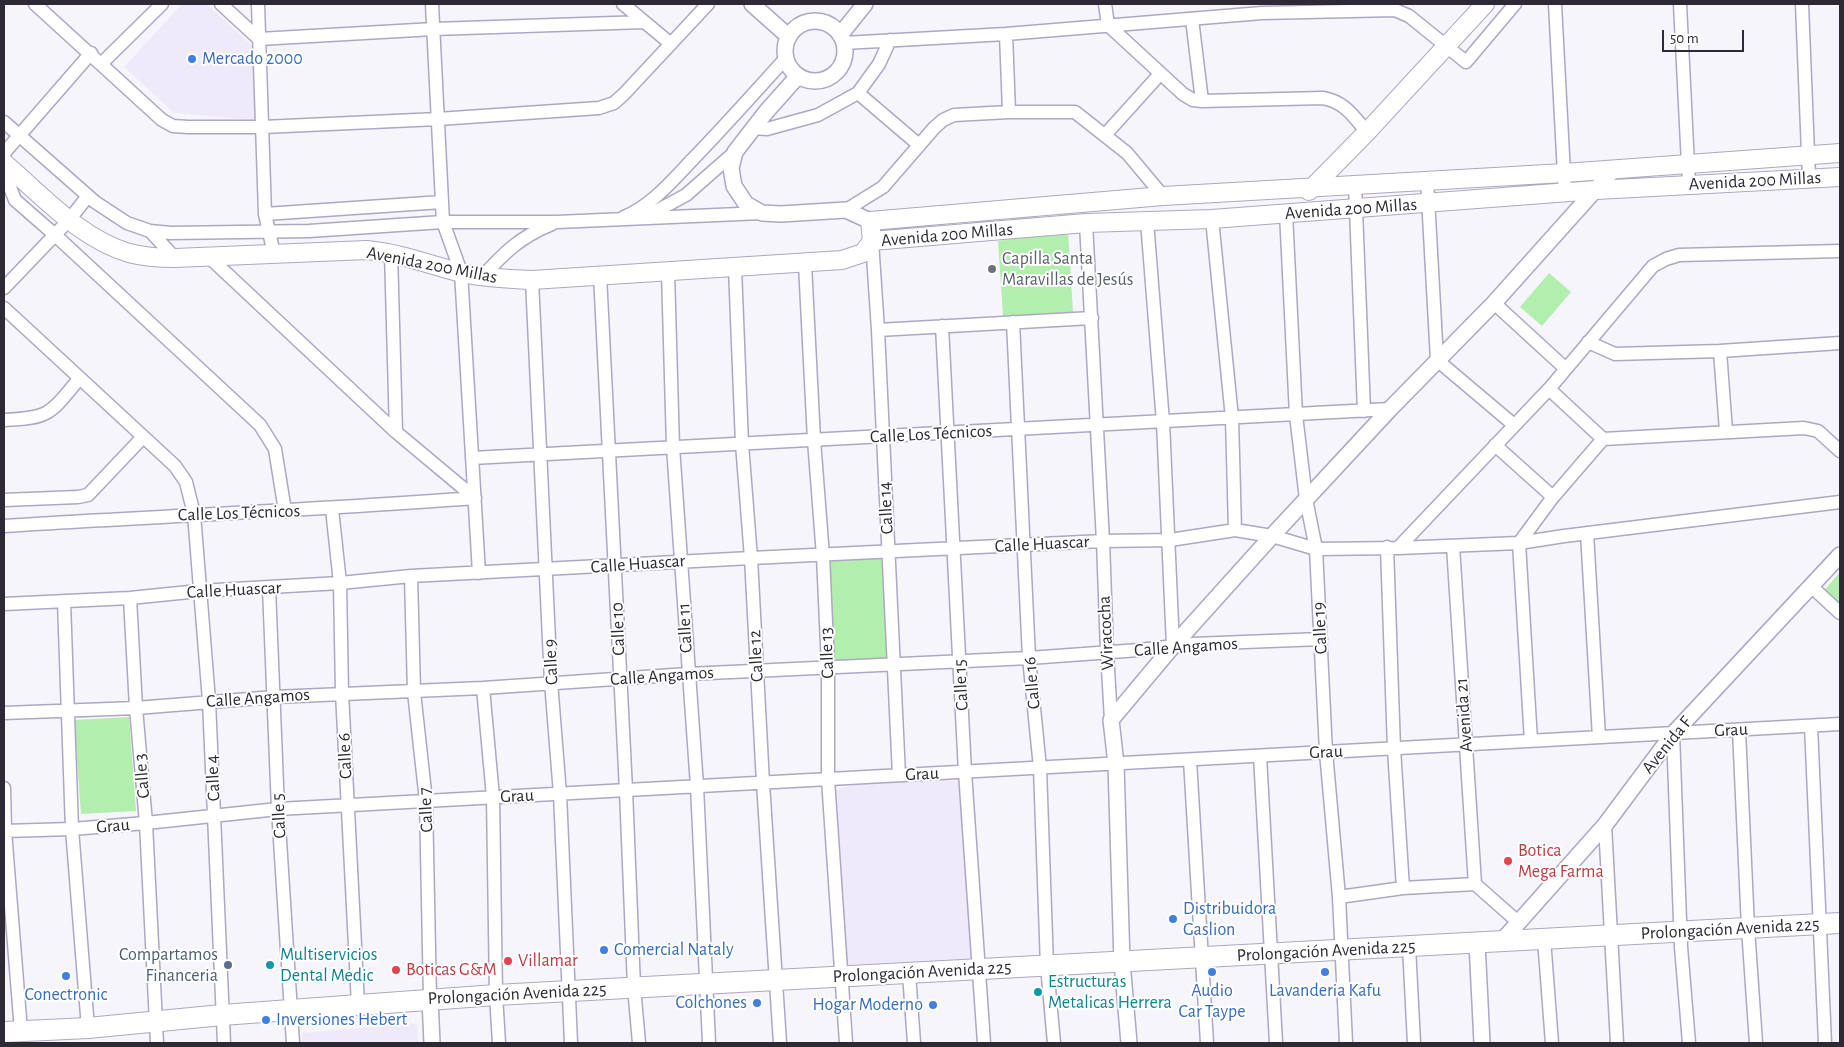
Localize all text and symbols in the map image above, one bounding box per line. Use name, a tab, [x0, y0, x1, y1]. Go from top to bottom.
scale bar	[1664, 20, 1746, 52]
text: 50 m	[1670, 31, 1699, 46]
place label: Mercado 2000	[202, 48, 303, 70]
marker: Mercado 2000	[186, 53, 198, 65]
street label: Avenida 200 Millas	[1688, 167, 1822, 195]
street label: Avenida 200 Millas	[1284, 194, 1418, 224]
street label: Avenida 200 Millas	[880, 218, 1014, 252]
street label: Avenida 200 Millas	[365, 242, 499, 288]
place label: Capilla Santa Maravillas de Jesús	[1002, 248, 1133, 290]
marker: Capilla Santa Maravillas de Jesús	[986, 263, 998, 275]
street label: Calle Los Técnicos	[869, 420, 993, 448]
street label: Calle 14	[874, 481, 898, 535]
street label: Calle Los Técnicos	[178, 500, 300, 526]
street label: Calle Huascar	[994, 531, 1090, 557]
street label: Calle Huascar	[590, 550, 686, 578]
street label: Calle Huascar	[186, 577, 282, 603]
street label: Wiracocha	[1093, 595, 1119, 671]
street label: Calle 19	[1308, 601, 1332, 655]
street label: Calle 10	[606, 602, 630, 656]
street label: Calle 11	[673, 602, 697, 654]
street label: Calle 13	[815, 627, 839, 679]
street label: Calle 12	[744, 629, 768, 683]
street label: Calle Angamos	[1133, 633, 1239, 661]
street label: Calle 9	[539, 638, 563, 686]
street label: Calle 16	[1019, 656, 1045, 710]
street label: Calle 15	[949, 659, 973, 711]
street label: Calle Angamos	[609, 662, 715, 690]
street label: Avenida 21	[1451, 677, 1477, 753]
street label: Calle Angamos	[205, 684, 311, 712]
street label: Avenida F	[1637, 712, 1697, 778]
street label: Grau	[1714, 718, 1748, 742]
street label: Calle 6	[333, 732, 357, 780]
street label: Grau	[1309, 740, 1343, 764]
street label: Calle 3	[129, 753, 155, 799]
street label: Calle 4	[201, 754, 225, 802]
street label: Grau	[905, 762, 939, 786]
street label: Grau	[500, 784, 534, 808]
street label: Calle 7	[414, 787, 438, 833]
street label: Calle 5	[267, 793, 291, 839]
street label: Grau	[95, 814, 131, 838]
place label: Botica Mega Farma	[1518, 840, 1604, 882]
marker: Botica Mega Farma	[1502, 855, 1514, 867]
place label: Distribuidora Gaslion	[1183, 898, 1276, 941]
marker: Distribuidora Gaslion	[1167, 913, 1179, 925]
street label: Prolongación Avenida 225	[1640, 914, 1820, 944]
street label: Prolongación Avenida 225	[1236, 936, 1416, 966]
place label: Comercial Nataly	[614, 939, 734, 961]
place label: Compartamos Financeria	[119, 944, 218, 986]
place label: Multiservicios Dental Medic	[280, 944, 377, 986]
marker: Comercial Nataly	[598, 944, 610, 956]
place label: Villamar	[518, 950, 578, 972]
marker: Villamar	[502, 955, 514, 967]
street label: Prolongación Avenida 225	[832, 957, 1012, 987]
marker: Compartamos Financeria	[222, 959, 234, 971]
marker: Multiservicios Dental Medic	[264, 959, 276, 971]
place label: Boticas G&M	[406, 959, 497, 981]
marker: Boticas G&M	[390, 964, 402, 976]
marker: Audio Car Taype	[1206, 966, 1218, 978]
marker: Lavanderia Kafu	[1319, 966, 1331, 978]
marker: Conectronic	[60, 970, 72, 982]
place label: Estructuras Metalicas Herrera	[1048, 971, 1172, 1014]
street label: Prolongación Avenida 225	[427, 979, 607, 1009]
place label: Audio Car Taype	[1178, 980, 1246, 1022]
place label: Lavanderia Kafu	[1269, 980, 1381, 1002]
place label: Conectronic	[25, 984, 107, 1006]
marker: Estructuras Metalicas Herrera	[1032, 986, 1044, 998]
place label: Colchones	[676, 992, 747, 1014]
place label: Hogar Moderno	[813, 994, 923, 1016]
marker: Colchones	[751, 997, 763, 1009]
marker: Hogar Moderno	[927, 999, 939, 1011]
place label: Inversiones Hebert	[276, 1009, 407, 1031]
marker: Inversiones Hebert	[260, 1014, 272, 1026]

